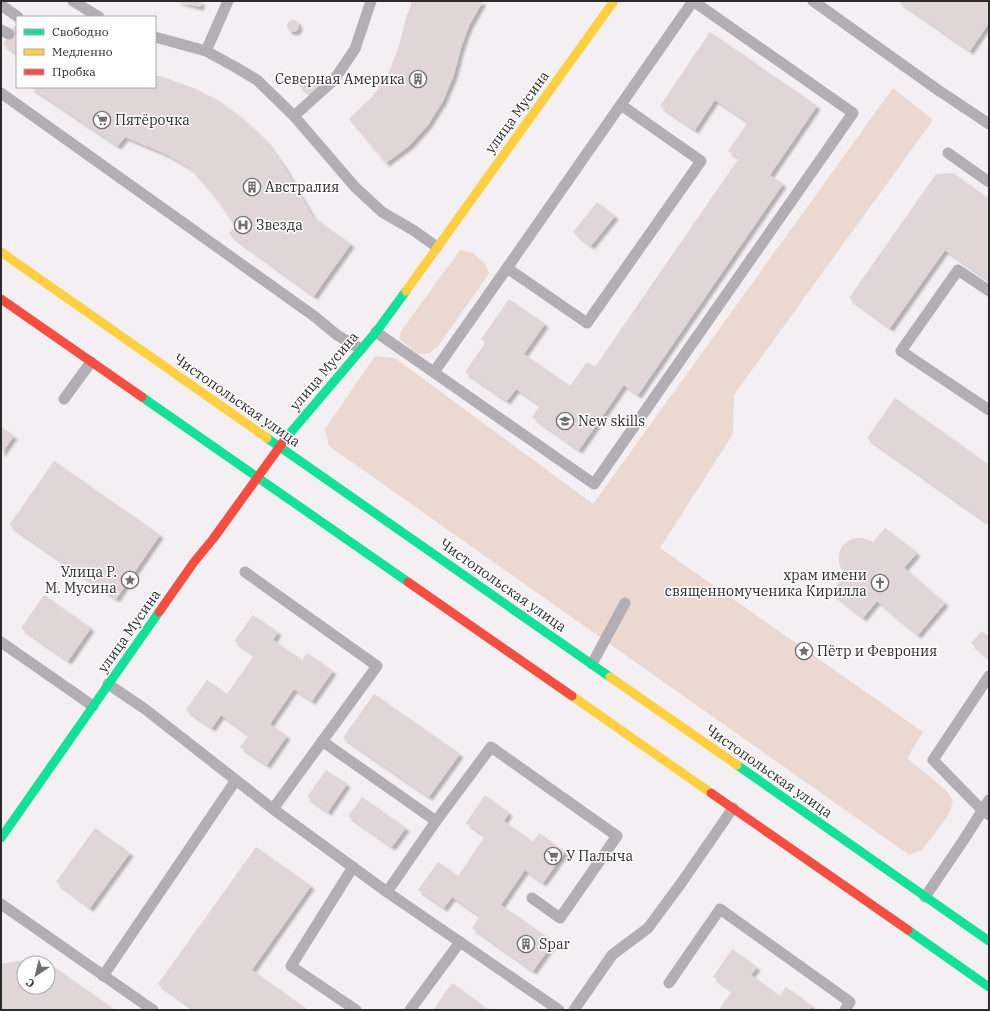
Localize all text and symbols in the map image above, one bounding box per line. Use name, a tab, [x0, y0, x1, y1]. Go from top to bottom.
legend	[16, 16, 156, 88]
text: Свободно	[52, 24, 109, 39]
text: Медленно	[52, 44, 113, 59]
text: Пробка	[52, 64, 96, 79]
street label: улица Мусина	[481, 67, 553, 157]
building icon: Северная Америка	[408, 69, 428, 89]
place label: Северная Америка	[275, 70, 405, 88]
supermarket icon: Пятёрочка	[92, 110, 112, 130]
place label: Пятёрочка	[115, 111, 190, 129]
building icon: Австралия	[242, 177, 262, 197]
place label: Австралия	[265, 178, 339, 196]
hospital icon: Звезда	[233, 215, 253, 235]
place label: Звезда	[256, 216, 303, 234]
street label: улица Мусина	[286, 328, 362, 414]
street label: Чистопольская улица	[170, 349, 304, 451]
school or university icon: New skills	[555, 411, 575, 431]
place label: New skills	[578, 412, 645, 430]
street label: Чистопольская улица	[436, 534, 570, 636]
place label: Улица Р. М. Мусина	[45, 563, 117, 597]
place label: храм имени священномученика Кирилла	[665, 566, 867, 600]
place icon: Улица Р. М. Мусина	[120, 570, 140, 590]
church icon: храм имени священномученика Кирилла	[870, 573, 890, 593]
street label: улица Мусина	[94, 586, 165, 676]
place icon: Пётр и Феврония	[794, 641, 814, 661]
place label: Пётр и Феврония	[817, 642, 937, 660]
street label: Чистопольская улица	[702, 720, 836, 822]
supermarket icon: У Палыча	[543, 846, 563, 866]
place label: У Палыча	[566, 847, 634, 865]
building icon: Spar	[516, 934, 536, 954]
place label: Spar	[539, 935, 571, 953]
north arrow	[16, 955, 56, 995]
text: С	[23, 975, 37, 991]

